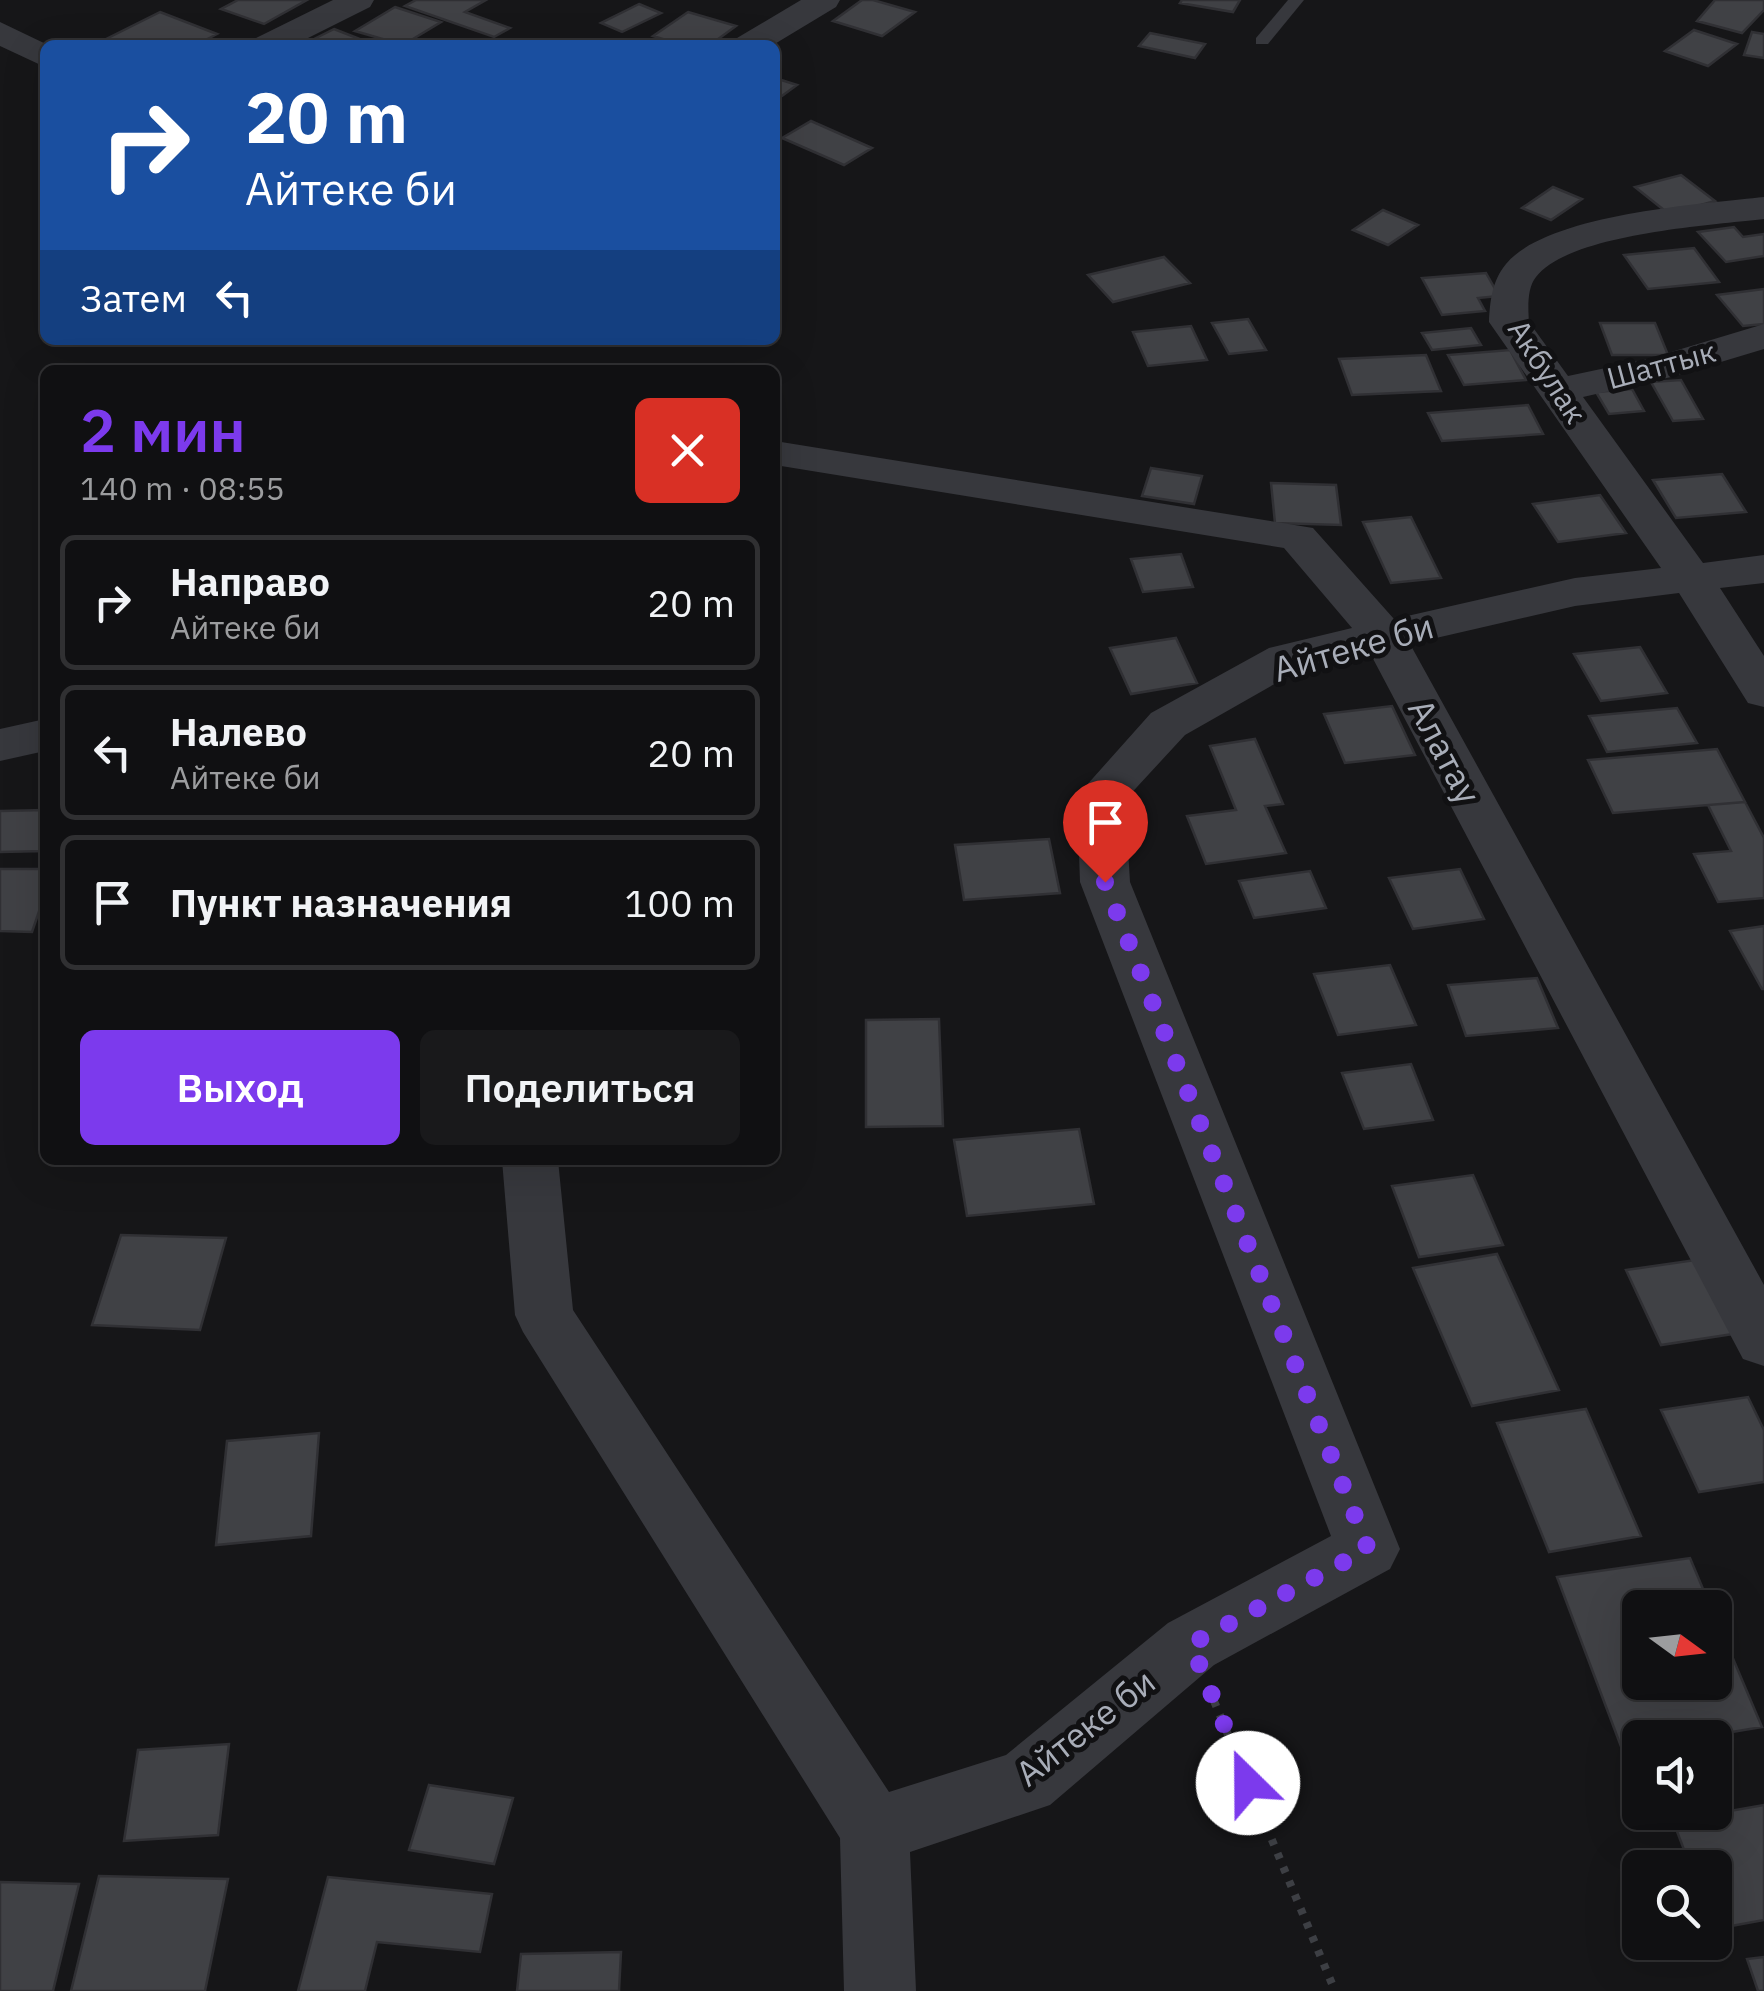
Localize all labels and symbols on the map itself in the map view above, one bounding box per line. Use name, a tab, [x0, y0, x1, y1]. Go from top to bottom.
street label: Акбулак	[1500, 312, 1596, 430]
street label: Шаттык	[1602, 331, 1720, 397]
street label: Айтеке би	[1267, 602, 1439, 692]
street label: Алатау	[1398, 690, 1492, 812]
pin	[1063, 780, 1148, 883]
north arrow	[1622, 1590, 1732, 1700]
street label: Айтеке би	[1006, 1658, 1164, 1796]
position arrow	[1196, 1731, 1300, 1835]

